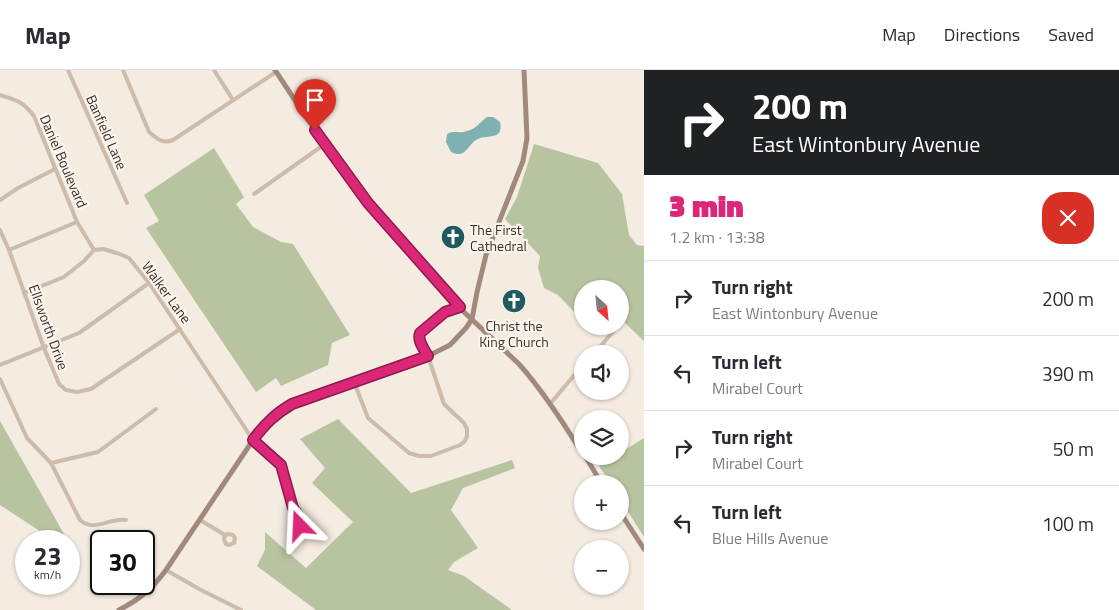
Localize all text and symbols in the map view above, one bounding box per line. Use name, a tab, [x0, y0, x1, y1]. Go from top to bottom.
text: Map	[25, 17, 71, 53]
text: Map	[882, 21, 916, 48]
text: Directions	[944, 21, 1020, 48]
text: Saved	[1048, 21, 1094, 48]
pin	[294, 79, 336, 130]
text: 200 m	[752, 79, 848, 133]
icon: arrive	[301, 86, 329, 114]
icon: right	[669, 90, 734, 155]
street label: Banfield Lane	[81, 91, 133, 173]
street label: Daniel Boulevard	[35, 111, 93, 211]
text: East Wintonbury Avenue	[752, 127, 980, 161]
text: 3 min	[669, 183, 744, 229]
button: close	[1042, 192, 1094, 244]
place label: The First Cathedral	[470, 219, 527, 256]
church icon: The First Cathedral	[440, 224, 466, 250]
text: 1.2 km · 13:38	[669, 225, 765, 249]
street label: Walker Lane	[137, 257, 197, 327]
text: Turn right	[712, 272, 793, 301]
north arrow	[574, 280, 629, 335]
map controls	[574, 280, 629, 595]
street label: Ellsworth Drive	[24, 281, 74, 373]
icon: right	[669, 284, 697, 312]
text: 200 m	[1042, 284, 1094, 313]
church icon: Christ the King Church	[501, 288, 527, 314]
text: East Wintonbury Avenue	[712, 301, 878, 325]
place label: Christ the King Church	[479, 315, 549, 352]
button: sound	[574, 345, 629, 400]
text: Turn left	[712, 347, 782, 376]
icon: left	[669, 359, 697, 387]
text: 390 m	[1042, 359, 1094, 388]
text: Mirabel Court	[712, 376, 803, 400]
button: layers	[574, 410, 629, 465]
text: Turn right	[712, 422, 793, 451]
icon: right	[669, 434, 697, 462]
text: 50 m	[1053, 434, 1094, 463]
text: Mirabel Court	[712, 451, 803, 475]
button: +	[574, 475, 629, 530]
text: Turn left	[712, 497, 782, 526]
position arrow	[273, 499, 325, 551]
icon: left	[669, 509, 697, 537]
text: 100 m	[1042, 509, 1094, 538]
text: Blue Hills Avenue	[712, 526, 828, 550]
speed limit sign: 30	[90, 530, 155, 595]
text: 23	[33, 537, 62, 575]
button: −	[574, 540, 629, 595]
text: km/h	[34, 565, 61, 584]

